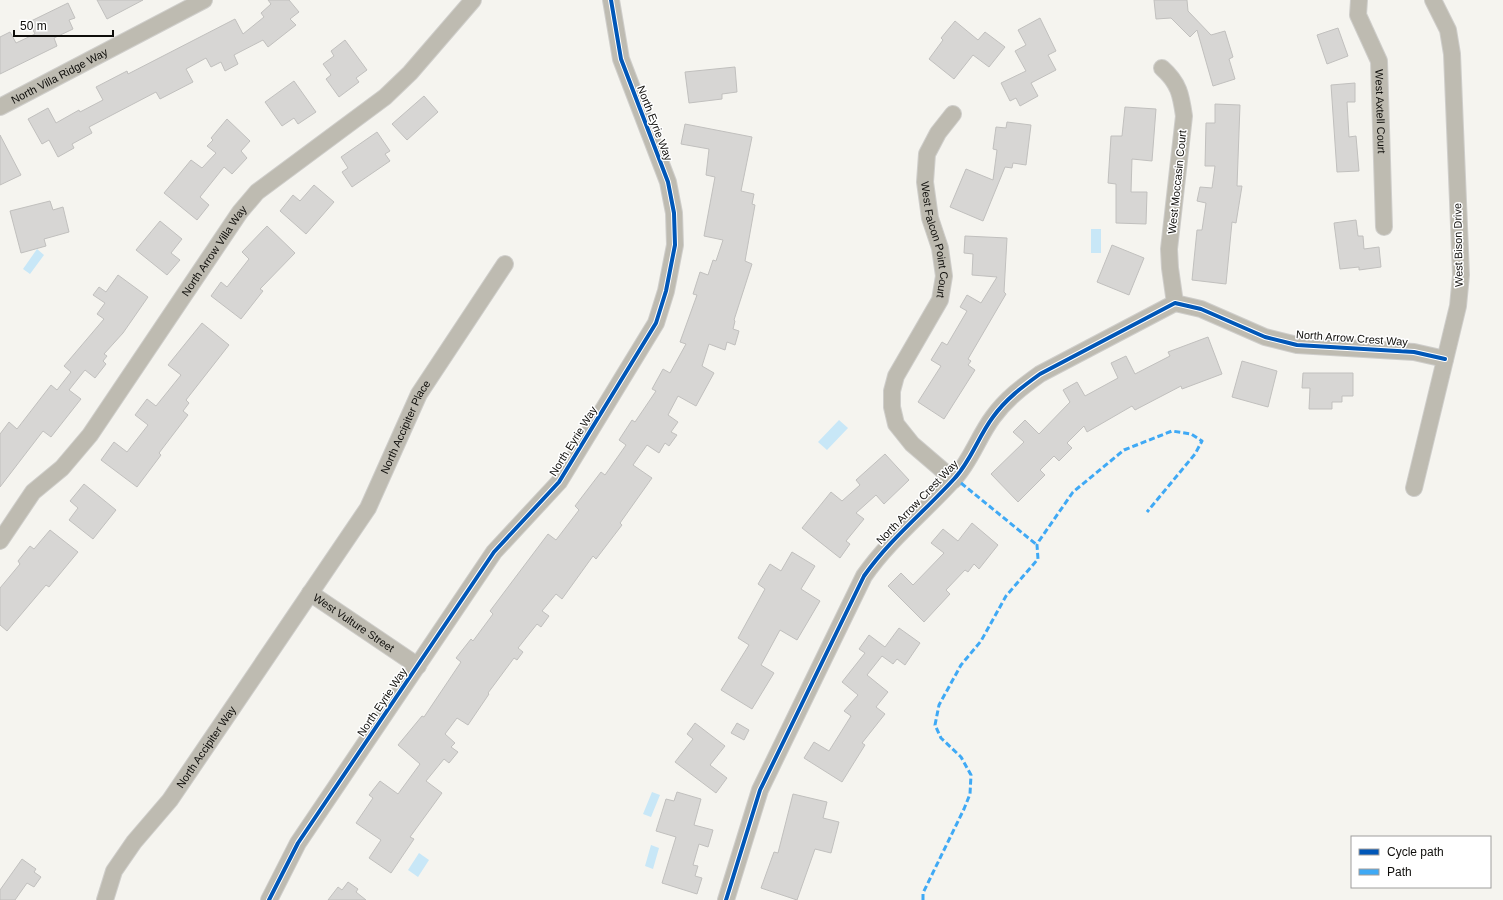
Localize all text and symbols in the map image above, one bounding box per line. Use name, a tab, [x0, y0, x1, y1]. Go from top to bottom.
scale bar	[14, 12, 113, 38]
text: 50 m	[20, 19, 47, 33]
street label: North Villa Ridge Way	[9, 45, 110, 106]
street label: West Axtell Court	[1373, 69, 1388, 154]
street label: North Eyrie Way	[635, 84, 675, 163]
street label: West Moccasin Court	[1166, 129, 1188, 235]
street label: West Falcon Point Court	[919, 181, 950, 299]
street label: North Arrow Villa Way	[179, 203, 249, 298]
street label: West Bison Drive	[1451, 203, 1465, 287]
street label: North Arrow Crest Way	[1296, 328, 1409, 348]
street label: North Accipiter Place	[378, 378, 433, 476]
street label: North Eyrie Way	[547, 404, 599, 478]
street label: North Arrow Crest Way	[874, 457, 961, 546]
street label: West Vulture Street	[311, 591, 397, 654]
street label: North Eyrie Way	[355, 665, 410, 738]
street label: North Accipiter Way	[174, 703, 238, 790]
legend	[1351, 836, 1491, 888]
text: Cycle path	[1387, 845, 1444, 859]
text: Path	[1387, 865, 1412, 879]

